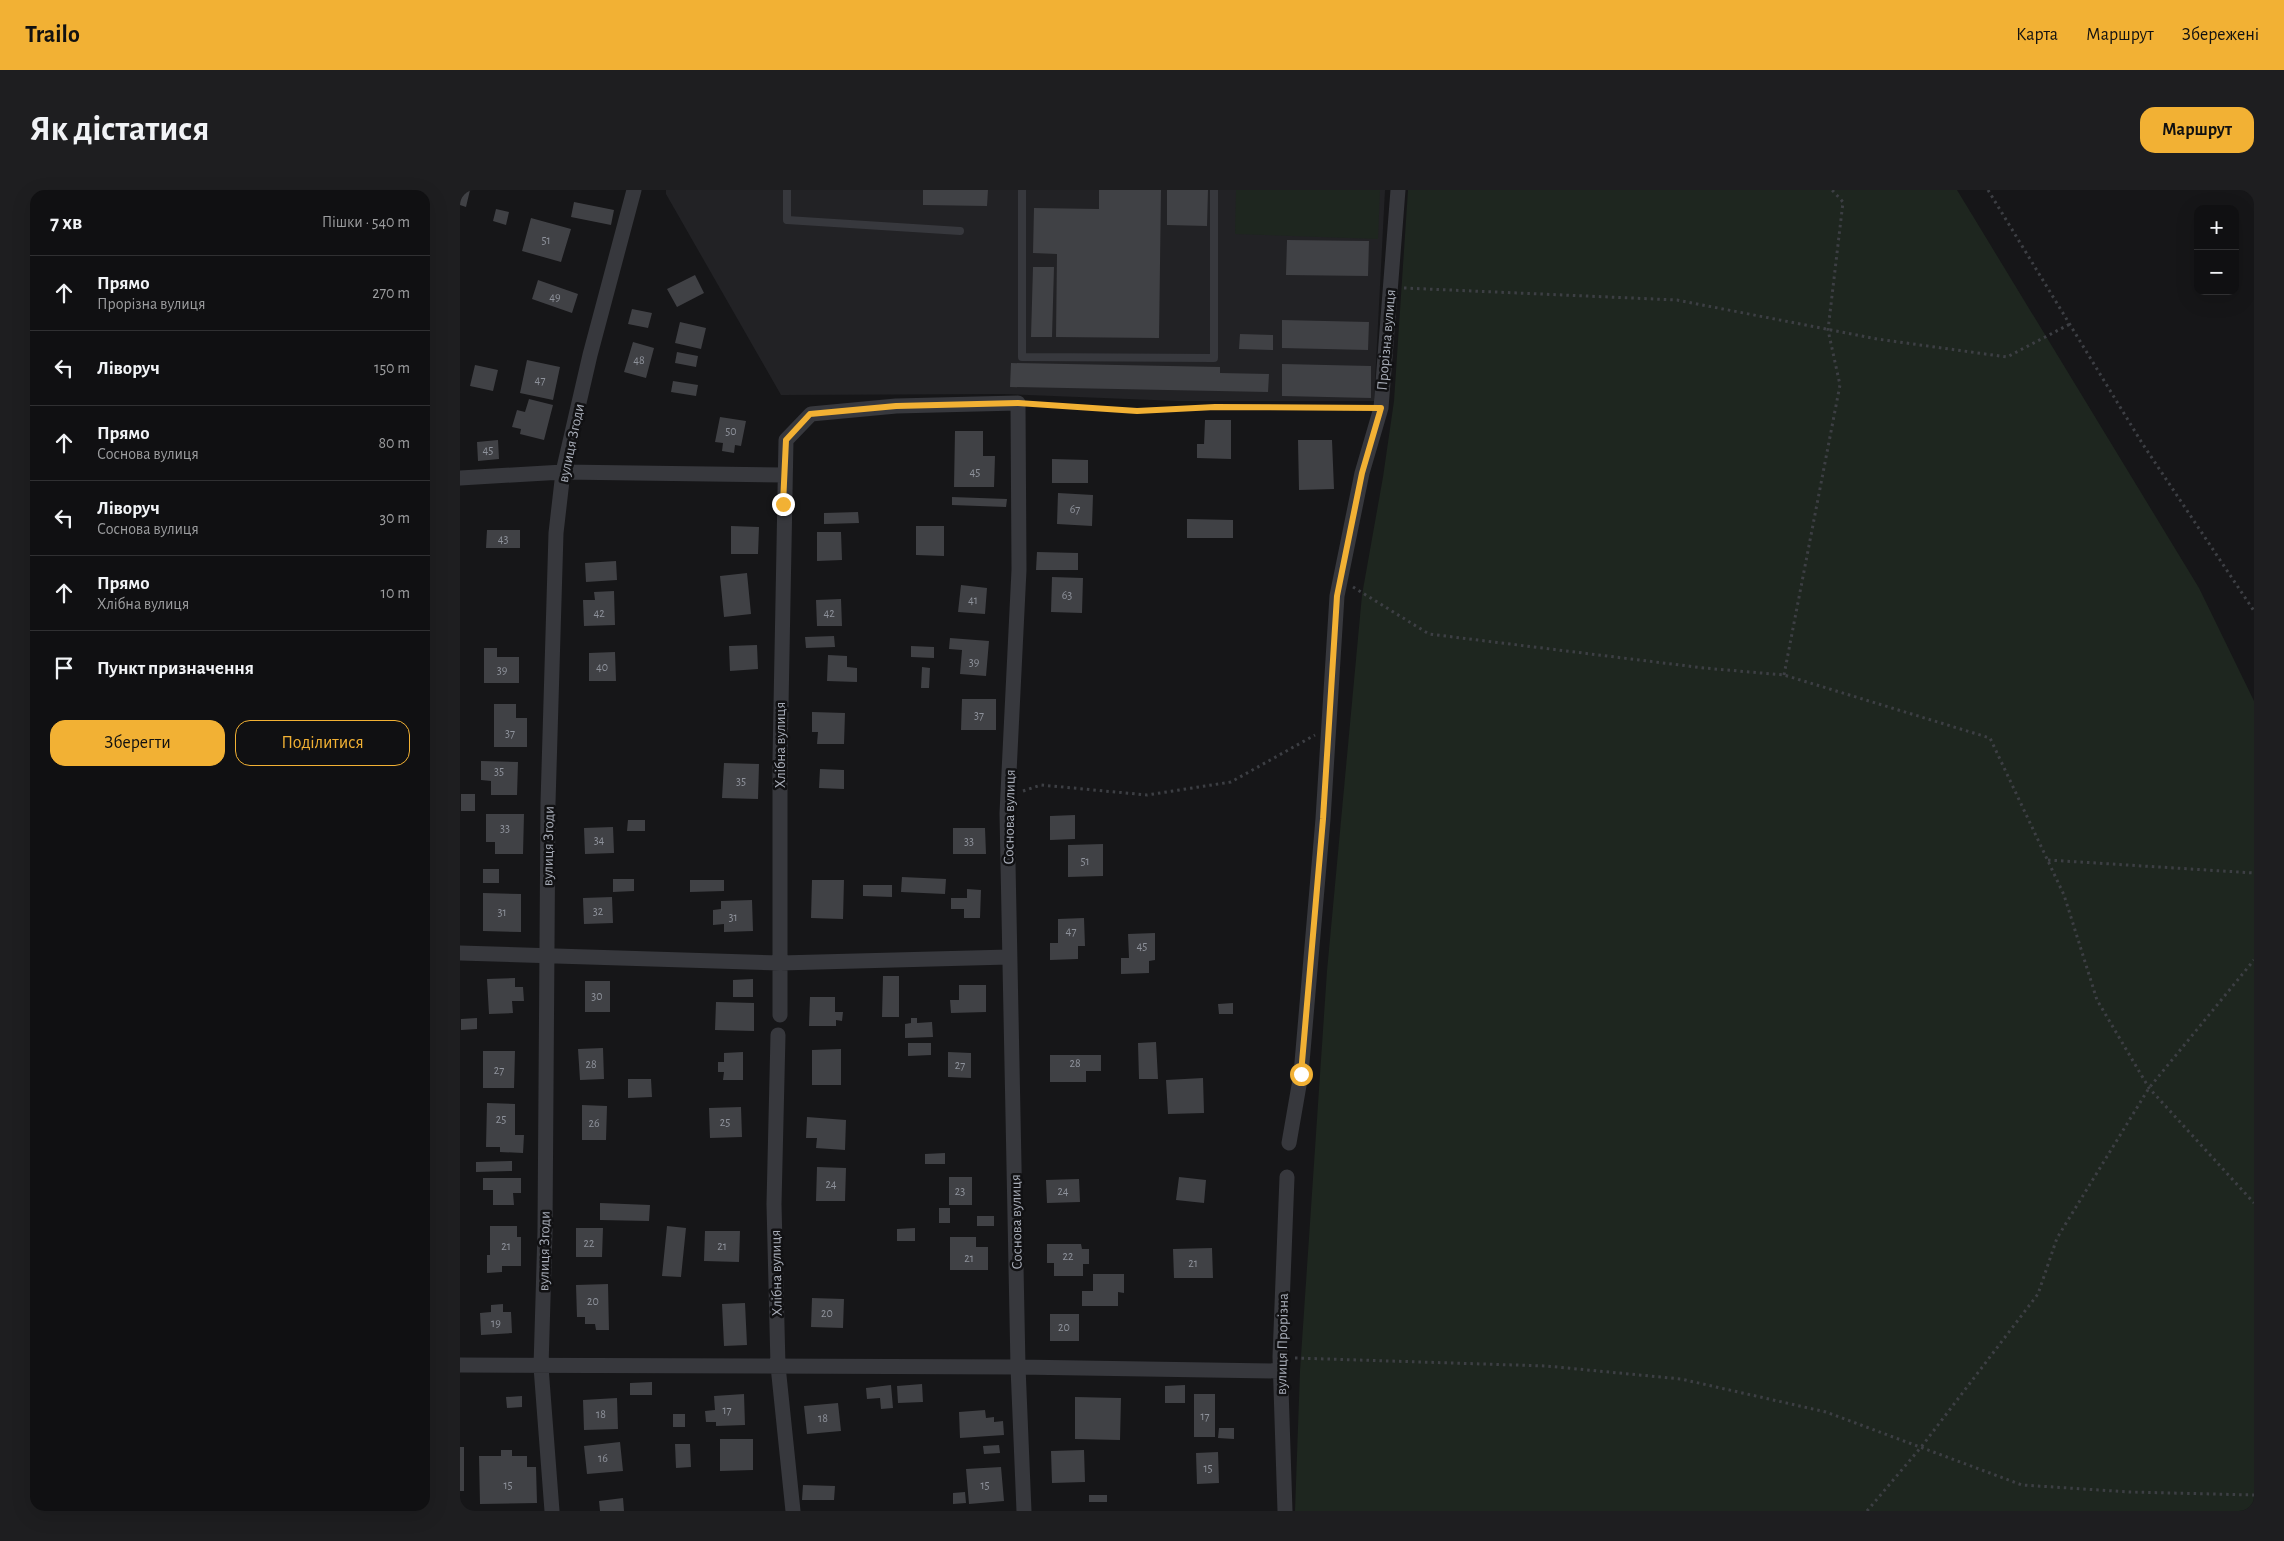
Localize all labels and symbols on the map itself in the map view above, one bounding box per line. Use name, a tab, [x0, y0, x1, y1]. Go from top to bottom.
house number: 51	[541, 234, 551, 246]
street label: Прорізна вулиця	[1375, 289, 1398, 391]
house number: 49	[549, 291, 561, 303]
house number: 48	[633, 354, 645, 366]
house number: 47	[535, 374, 545, 386]
street label: вулиця Згоди	[556, 402, 587, 484]
house number: 50	[725, 425, 737, 437]
house number: 45	[483, 444, 493, 456]
house number: 45	[970, 466, 980, 478]
route end	[772, 493, 795, 516]
house number: 67	[1070, 503, 1080, 515]
house number: 43	[498, 533, 508, 545]
house number: 63	[1062, 589, 1072, 601]
house number: 41	[968, 594, 978, 606]
house number: 42	[593, 607, 605, 619]
house number: 42	[823, 607, 835, 619]
house number: 39	[969, 656, 980, 668]
house number: 40	[596, 661, 608, 673]
house number: 39	[497, 664, 508, 676]
street label: Хлібна вулиця	[773, 702, 788, 788]
house number: 37	[974, 709, 984, 721]
house number: 37	[505, 727, 515, 739]
house number: 35	[494, 765, 504, 777]
street label: Соснова вулиця	[1001, 769, 1018, 865]
house number: 35	[736, 775, 746, 787]
street label: вулиця Згоди	[540, 806, 557, 886]
house number: 33	[500, 822, 510, 834]
house number: 34	[594, 834, 605, 846]
house number: 33	[964, 835, 974, 847]
house number: 51	[1080, 855, 1090, 867]
house number: 32	[593, 905, 604, 917]
house number: 31	[497, 906, 507, 918]
house number: 31	[728, 911, 738, 923]
house number: 47	[1066, 925, 1076, 937]
house number: 45	[1137, 940, 1147, 952]
house number: 30	[591, 990, 603, 1002]
house number: 28	[1069, 1057, 1081, 1069]
house number: 28	[585, 1058, 597, 1070]
house number: 27	[955, 1059, 965, 1071]
route start	[1290, 1063, 1313, 1086]
house number: 27	[494, 1064, 504, 1076]
house number: 25	[496, 1113, 506, 1125]
house number: 25	[720, 1116, 730, 1128]
house number: 26	[588, 1117, 600, 1129]
street label: Соснова вулиця	[1008, 1174, 1025, 1270]
house number: 24	[825, 1178, 837, 1190]
house number: 23	[955, 1185, 965, 1197]
house number: 24	[1057, 1185, 1069, 1197]
street label: вулиця Згоди	[536, 1211, 553, 1291]
street label: Хлібна вулиця	[768, 1230, 785, 1316]
house number: 22	[584, 1237, 595, 1249]
house number: 21	[501, 1240, 511, 1252]
house number: 21	[717, 1240, 727, 1252]
house number: 22	[1063, 1250, 1074, 1262]
house number: 21	[964, 1252, 974, 1264]
house number: 21	[1188, 1257, 1198, 1269]
street label: вулиця Прорізна	[1274, 1293, 1291, 1395]
house number: 20	[587, 1295, 599, 1307]
house number: 20	[821, 1307, 833, 1319]
house number: 19	[491, 1317, 501, 1329]
house number: 20	[1058, 1321, 1070, 1333]
house number: 17	[722, 1404, 732, 1416]
house number: 18	[596, 1408, 606, 1420]
house number: 17	[1200, 1410, 1210, 1422]
house number: 18	[818, 1412, 828, 1424]
house number: 16	[598, 1452, 608, 1464]
house number: 15	[1203, 1462, 1213, 1474]
house number: 15	[503, 1479, 513, 1491]
house number: 15	[980, 1479, 990, 1491]

